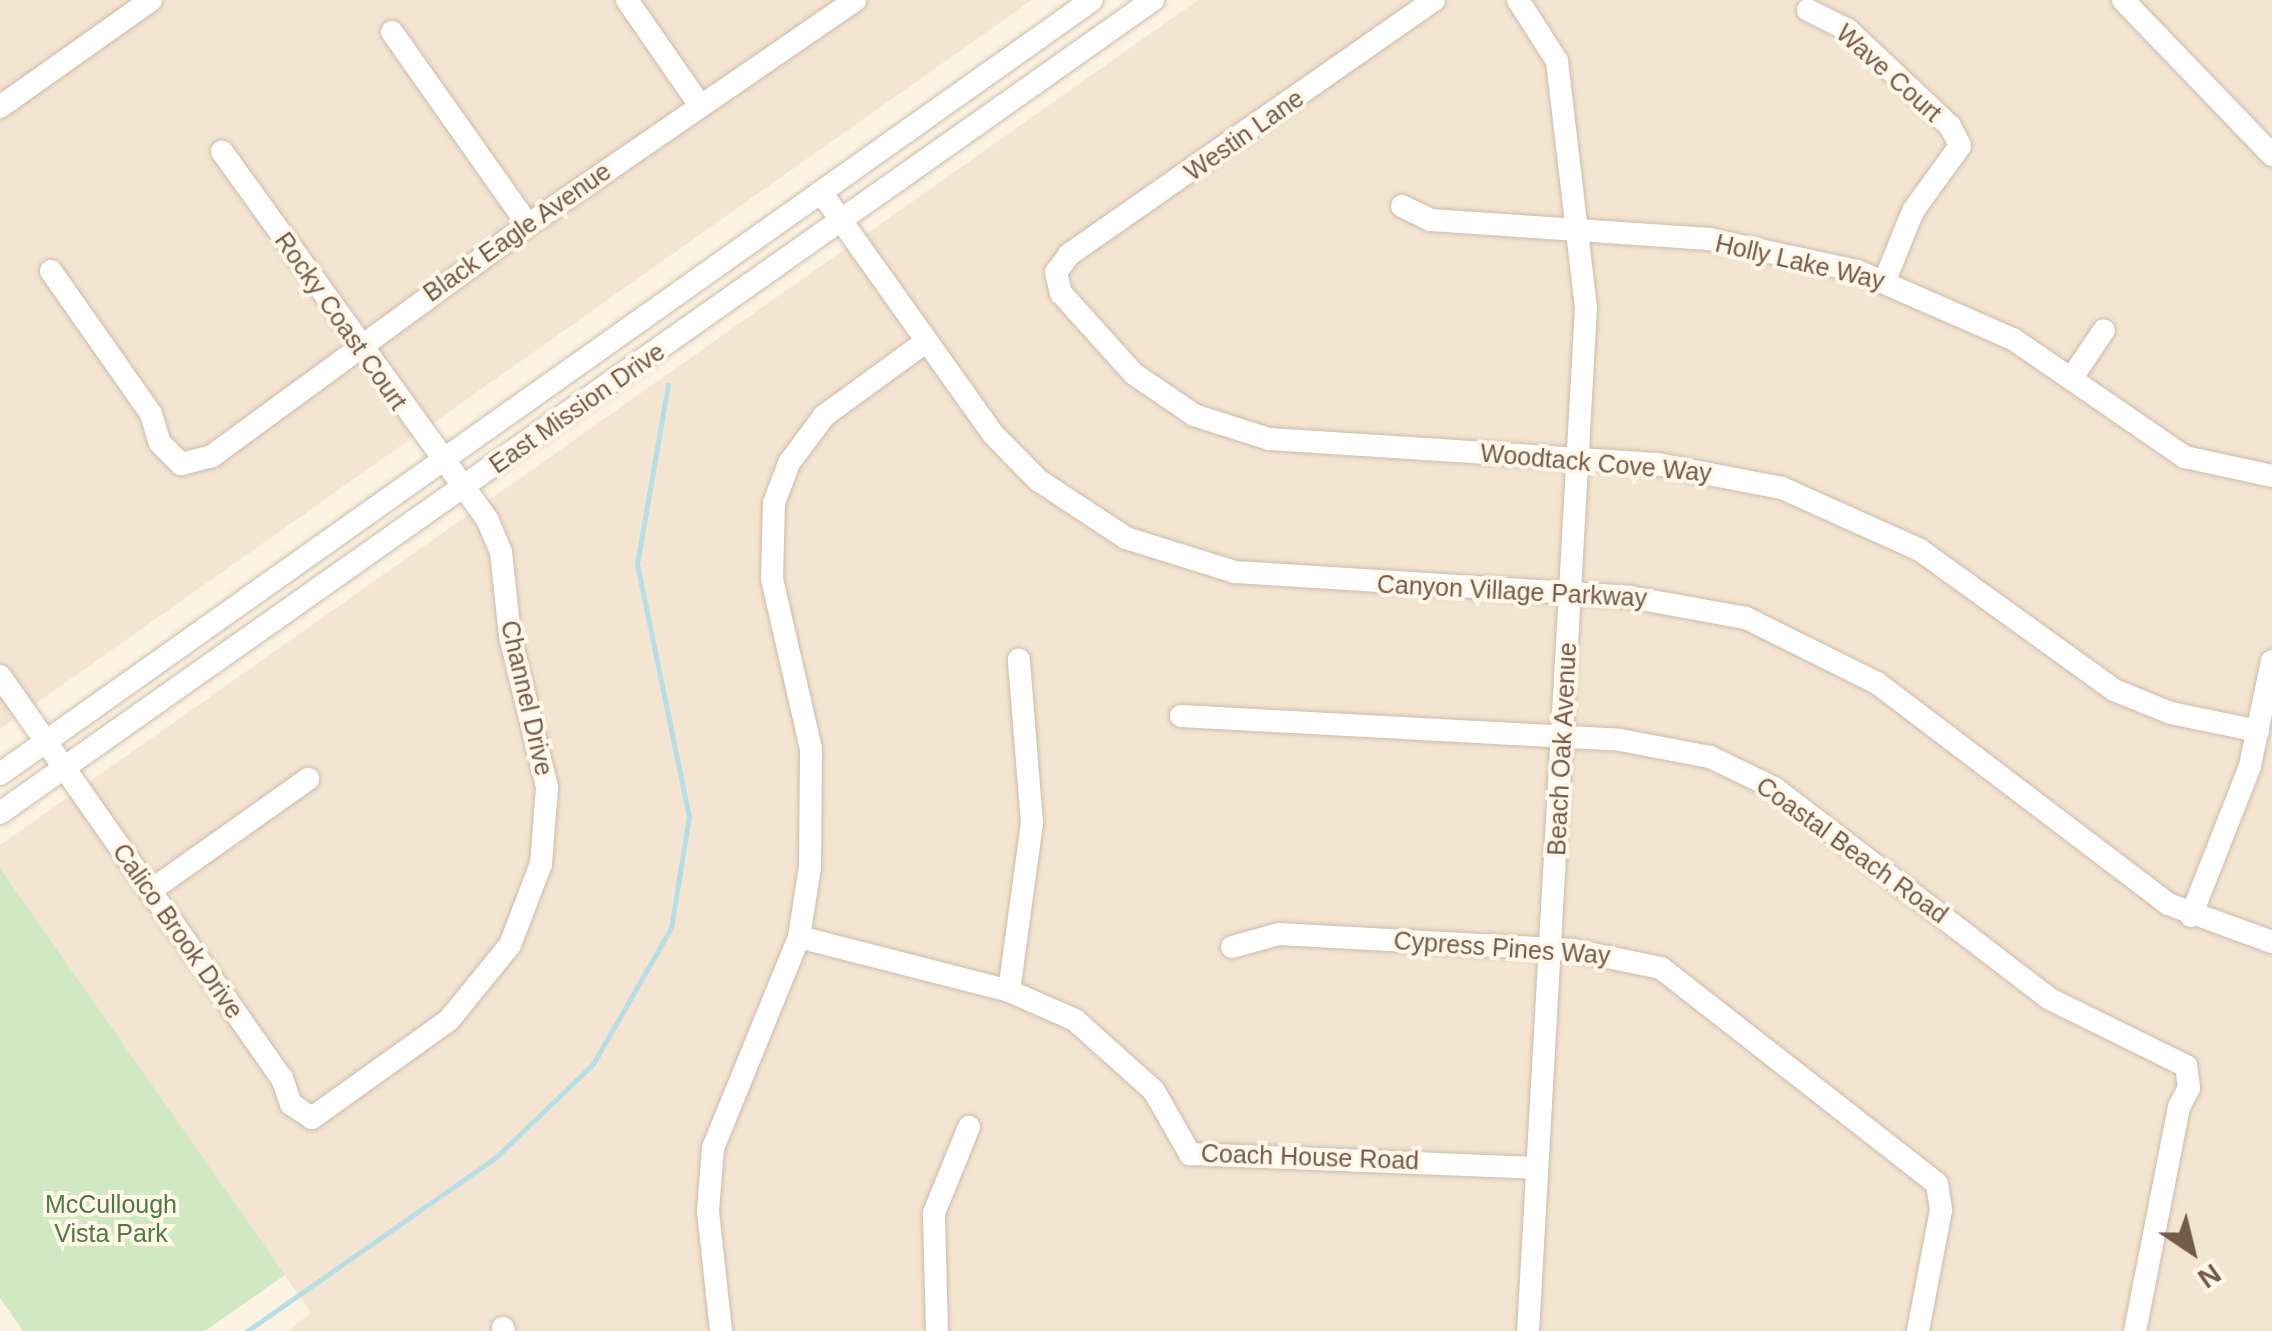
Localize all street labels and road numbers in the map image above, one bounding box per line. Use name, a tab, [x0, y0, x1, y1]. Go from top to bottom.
street label: Wave Court	[1830, 18, 1948, 128]
street label: Westin Lane	[1179, 83, 1309, 187]
street label: Black Eagle Avenue	[417, 156, 617, 308]
street label: Rocky Coast Court	[269, 226, 413, 416]
street label: Holly Lake Way	[1712, 228, 1888, 296]
street label: East Mission Drive	[484, 336, 670, 480]
street label: Woodtack Cove Way	[1479, 438, 1713, 488]
street label: Canyon Village Parkway	[1376, 569, 1648, 613]
street label: Channel Drive	[495, 617, 559, 779]
street label: Beach Oak Avenue	[1541, 641, 1583, 857]
street label: Coastal Beach Road	[1750, 770, 1954, 930]
street label: Calico Brook Drive	[106, 838, 250, 1024]
street label: Cypress Pines Way	[1393, 925, 1611, 971]
street label: Coach House Road	[1200, 1138, 1420, 1176]

